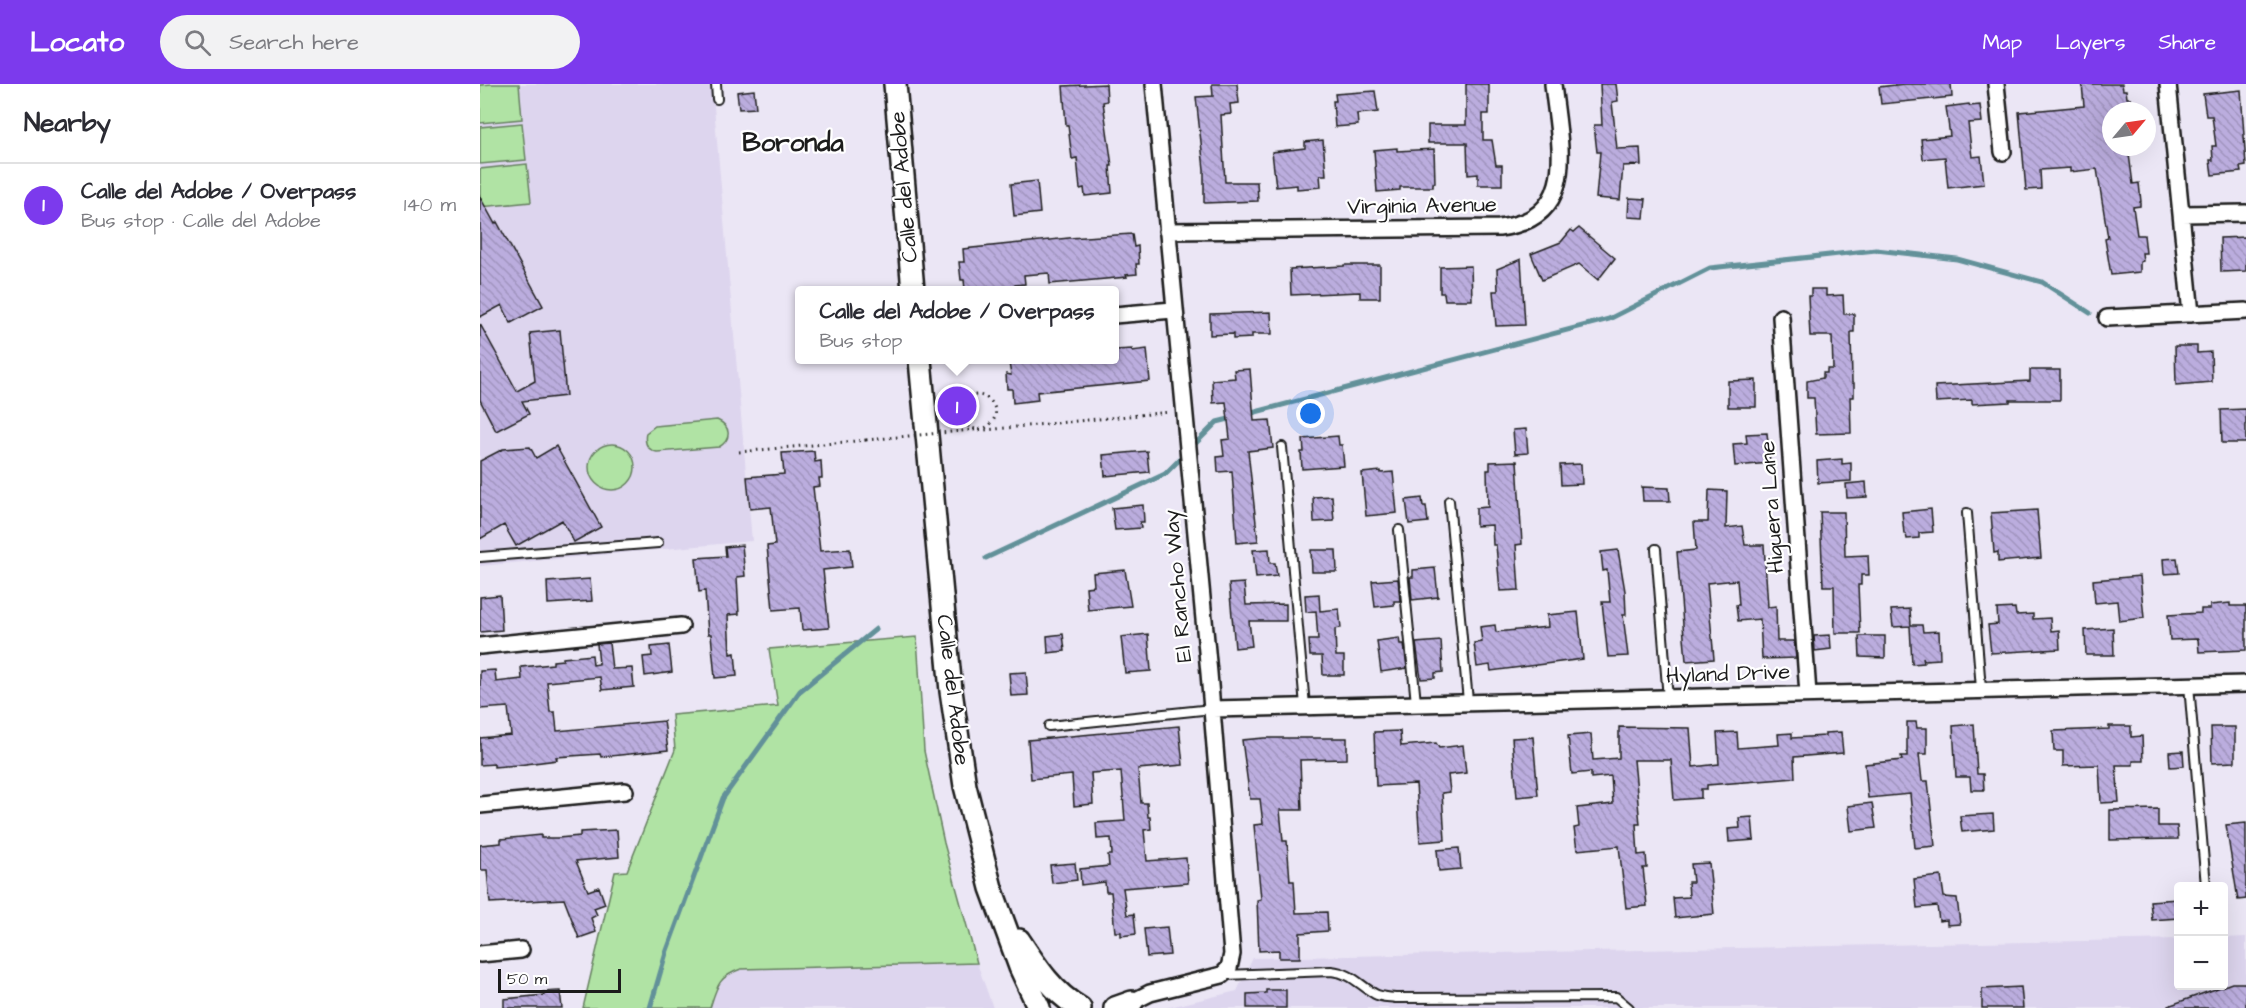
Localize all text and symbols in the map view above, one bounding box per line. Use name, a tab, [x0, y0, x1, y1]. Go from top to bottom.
search box	[160, 15, 580, 69]
text: Locato	[30, 23, 124, 62]
icon: search	[181, 26, 214, 59]
text: Search here	[229, 27, 359, 58]
text: Map	[1982, 28, 2022, 57]
text: Layers	[2055, 28, 2125, 57]
text: Share	[2158, 28, 2216, 57]
north arrow	[2102, 102, 2156, 156]
text: Nearby	[24, 105, 111, 141]
street label: Calle del Adobe	[882, 110, 926, 264]
district label: Boronda	[742, 125, 845, 161]
text: Calle del Adobe / Overpass	[81, 176, 356, 207]
street label: Virginia Avenue	[1347, 189, 1497, 224]
text: 1	[42, 191, 45, 219]
text: 140 m	[404, 191, 456, 219]
text: Bus stop · Calle del Adobe	[81, 207, 321, 235]
popup	[795, 286, 1119, 364]
text: Calle del Adobe / Overpass	[819, 296, 1095, 327]
text: Bus stop	[819, 327, 902, 355]
pin: 1	[938, 384, 976, 428]
your location	[1296, 399, 1325, 428]
street label: Higuera Lane	[1752, 440, 1793, 574]
street label: El Rancho Way	[1156, 508, 1201, 664]
street label: Calle del Adobe	[928, 613, 978, 767]
street label: Hyland Drive	[1665, 656, 1791, 693]
map controls	[2174, 882, 2228, 990]
button: +	[2174, 882, 2228, 936]
button: −	[2174, 936, 2228, 990]
scale bar	[498, 966, 621, 994]
text: 50 m	[507, 968, 547, 990]

